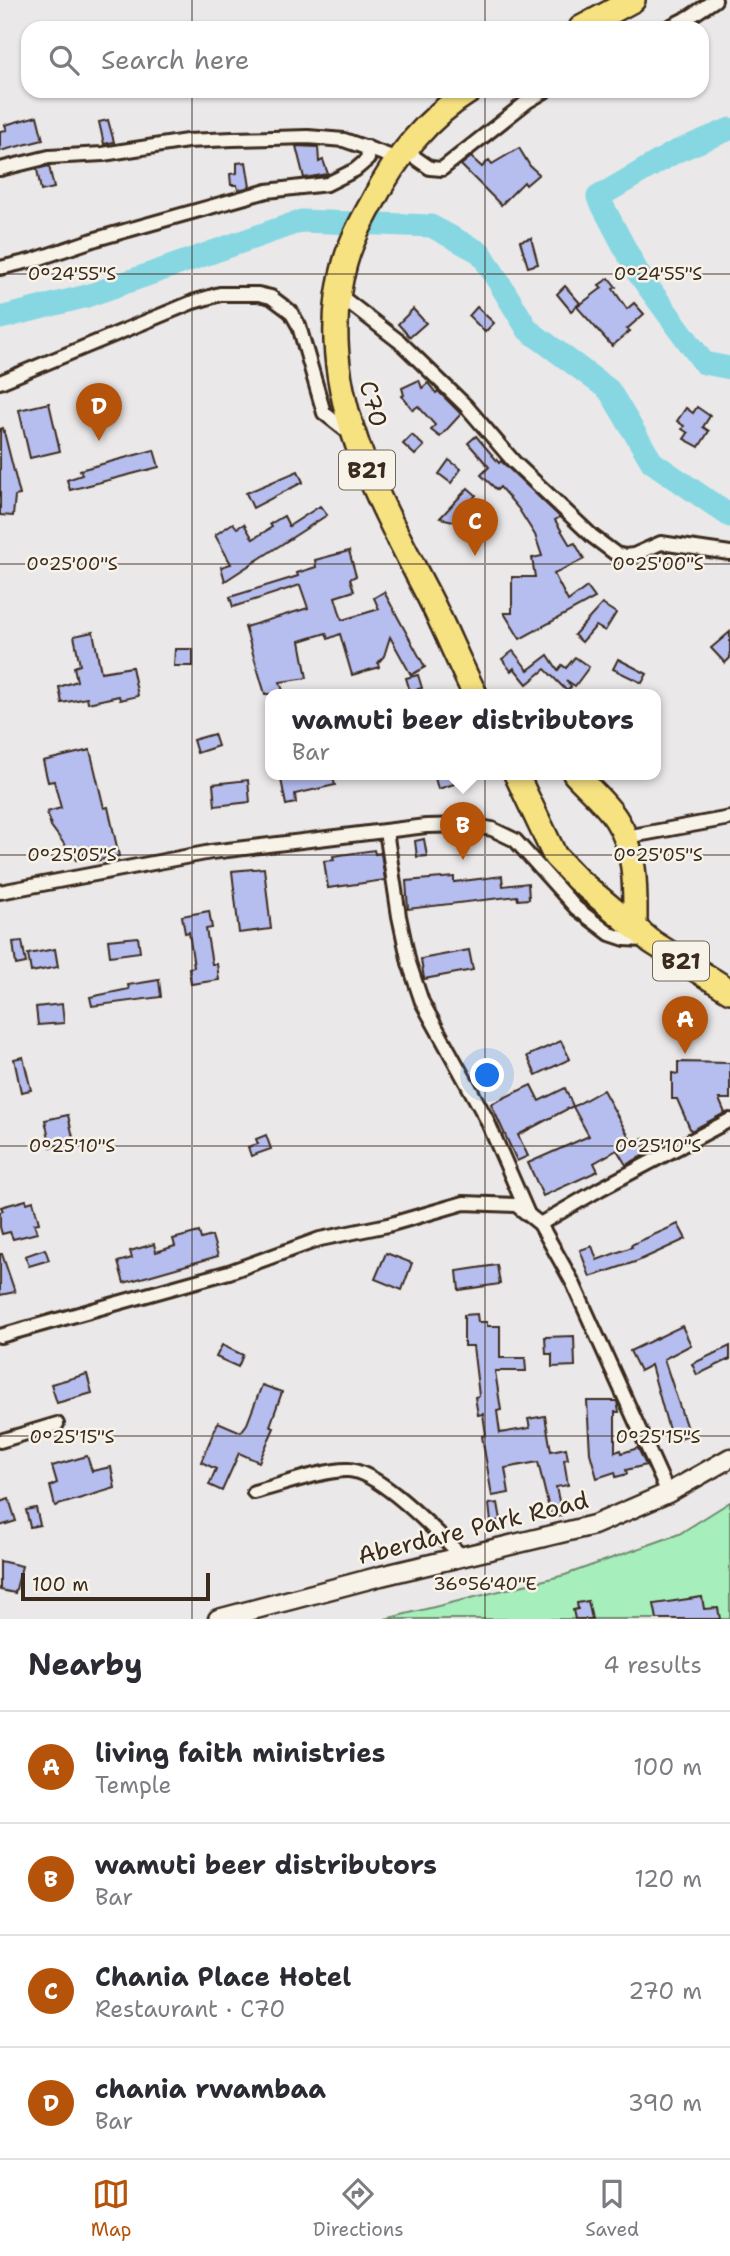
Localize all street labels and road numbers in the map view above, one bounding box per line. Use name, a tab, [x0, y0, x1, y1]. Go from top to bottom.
street label: C70	[351, 377, 395, 431]
road number: B21	[339, 450, 395, 490]
road number: B21	[653, 942, 709, 980]
street label: Aberdare Park Road	[354, 1484, 592, 1572]

